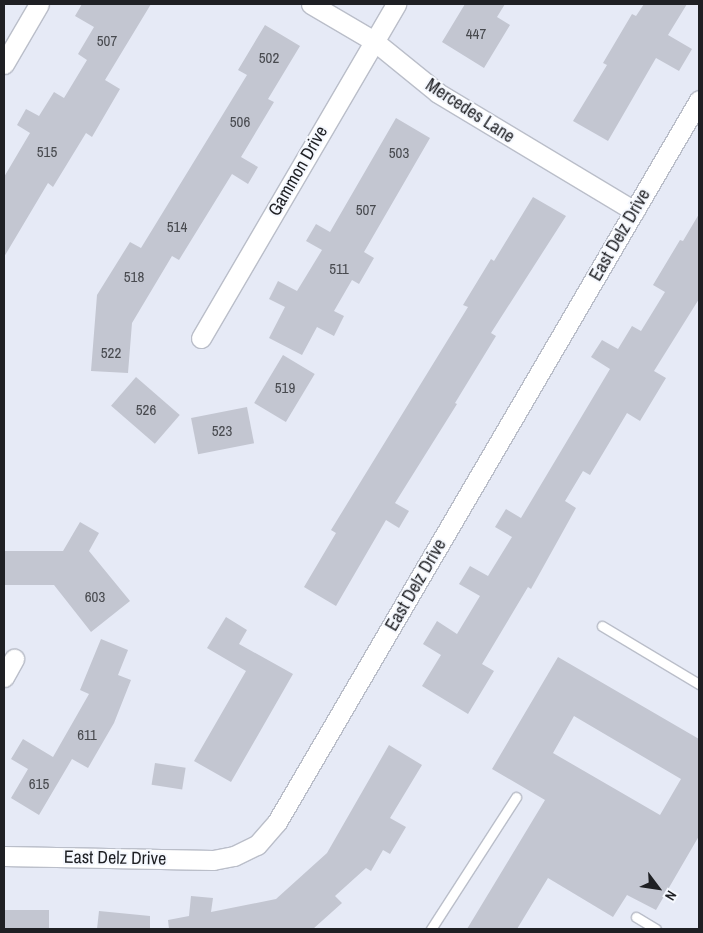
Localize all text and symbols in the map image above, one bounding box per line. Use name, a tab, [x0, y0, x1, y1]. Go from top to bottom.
house number: 447	[466, 25, 486, 43]
house number: 507	[97, 32, 117, 50]
house number: 502	[259, 49, 279, 67]
street label: Mercedes Lane	[421, 74, 519, 148]
house number: 506	[230, 113, 250, 131]
street label: Gammon Drive	[264, 122, 332, 220]
house number: 515	[37, 143, 57, 161]
house number: 503	[389, 144, 409, 162]
street label: East Delz Drive	[585, 185, 655, 285]
house number: 507	[356, 201, 376, 219]
house number: 514	[167, 218, 187, 236]
house number: 511	[329, 260, 349, 278]
house number: 518	[124, 268, 144, 286]
house number: 522	[101, 344, 121, 362]
house number: 519	[275, 379, 295, 397]
house number: 526	[136, 401, 156, 419]
house number: 523	[212, 422, 232, 440]
street label: East Delz Drive	[381, 535, 451, 635]
house number: 603	[85, 588, 105, 606]
house number: 611	[77, 726, 97, 744]
house number: 615	[29, 775, 49, 793]
street label: East Delz Drive	[64, 846, 166, 870]
north arrow	[633, 863, 683, 913]
text: N	[661, 888, 681, 904]

